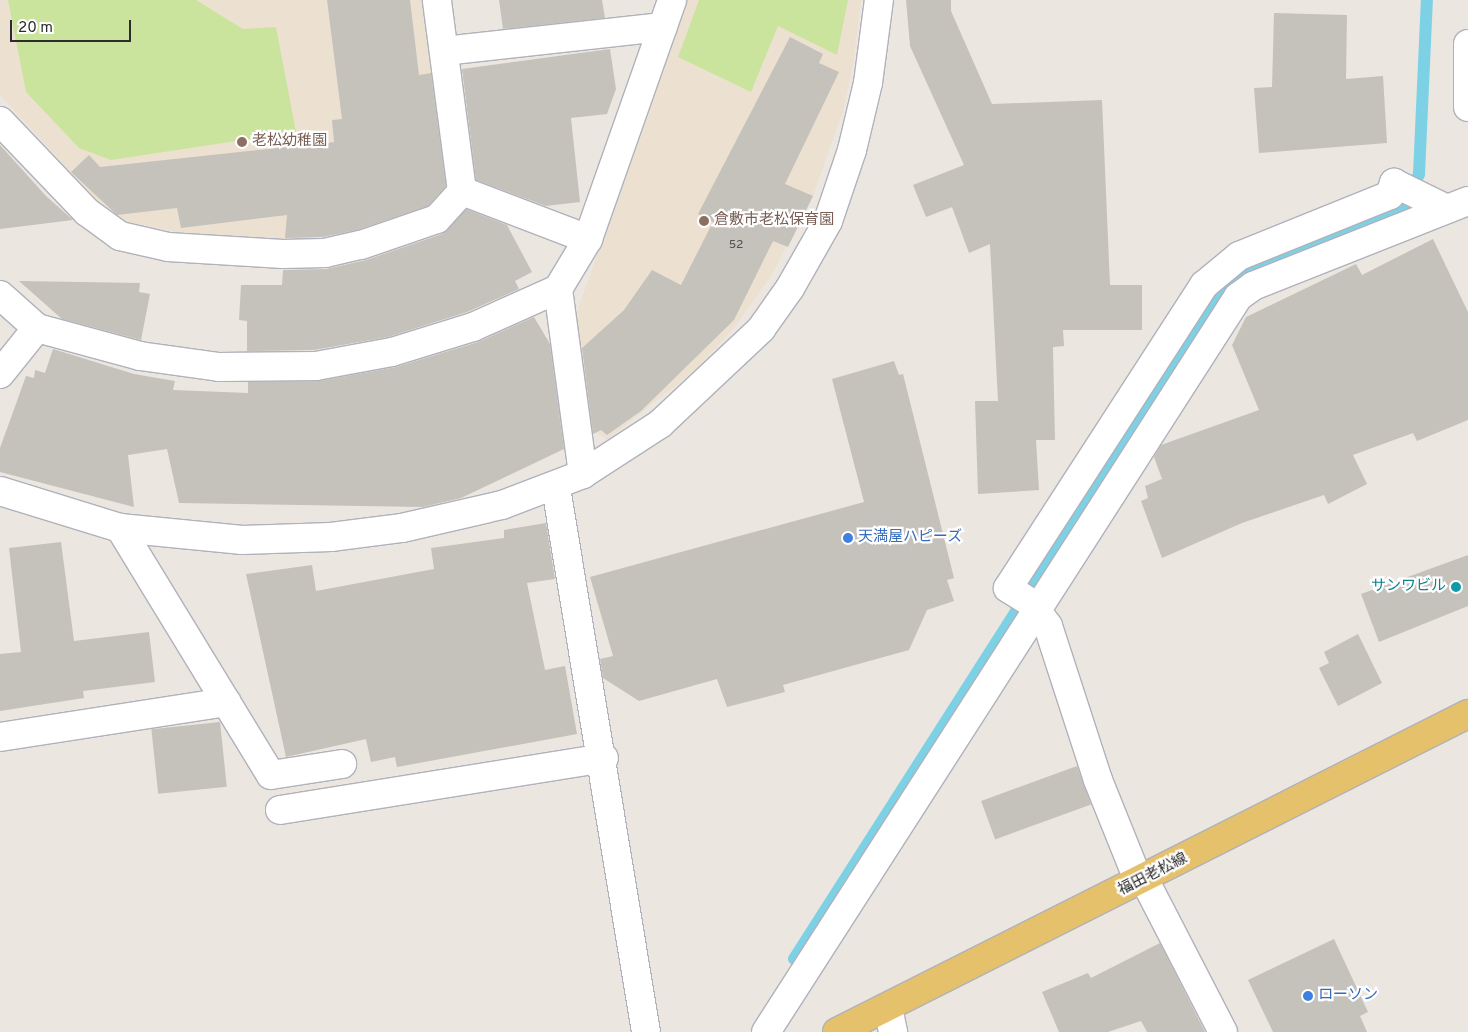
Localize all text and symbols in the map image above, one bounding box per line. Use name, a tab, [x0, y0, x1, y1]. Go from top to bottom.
scale bar	[12, 10, 134, 42]
text: 20 m	[18, 19, 53, 38]
place label: 老松幼稚園	[252, 133, 327, 151]
marker: 老松幼稚園	[236, 136, 248, 148]
place label: 倉敷市老松保育園	[714, 212, 834, 230]
marker: 倉敷市老松保育園	[698, 215, 710, 227]
house number: 52	[729, 239, 743, 253]
place label: 天満屋ハピーズ	[858, 529, 963, 547]
marker: 天満屋ハピーズ	[842, 532, 854, 544]
place label: サンワビル	[1371, 578, 1446, 596]
marker: サンワビル	[1450, 581, 1462, 593]
street label: 福田老松線	[1116, 850, 1190, 900]
place label: ローソン	[1318, 987, 1378, 1005]
marker: ローソン	[1302, 990, 1314, 1002]

